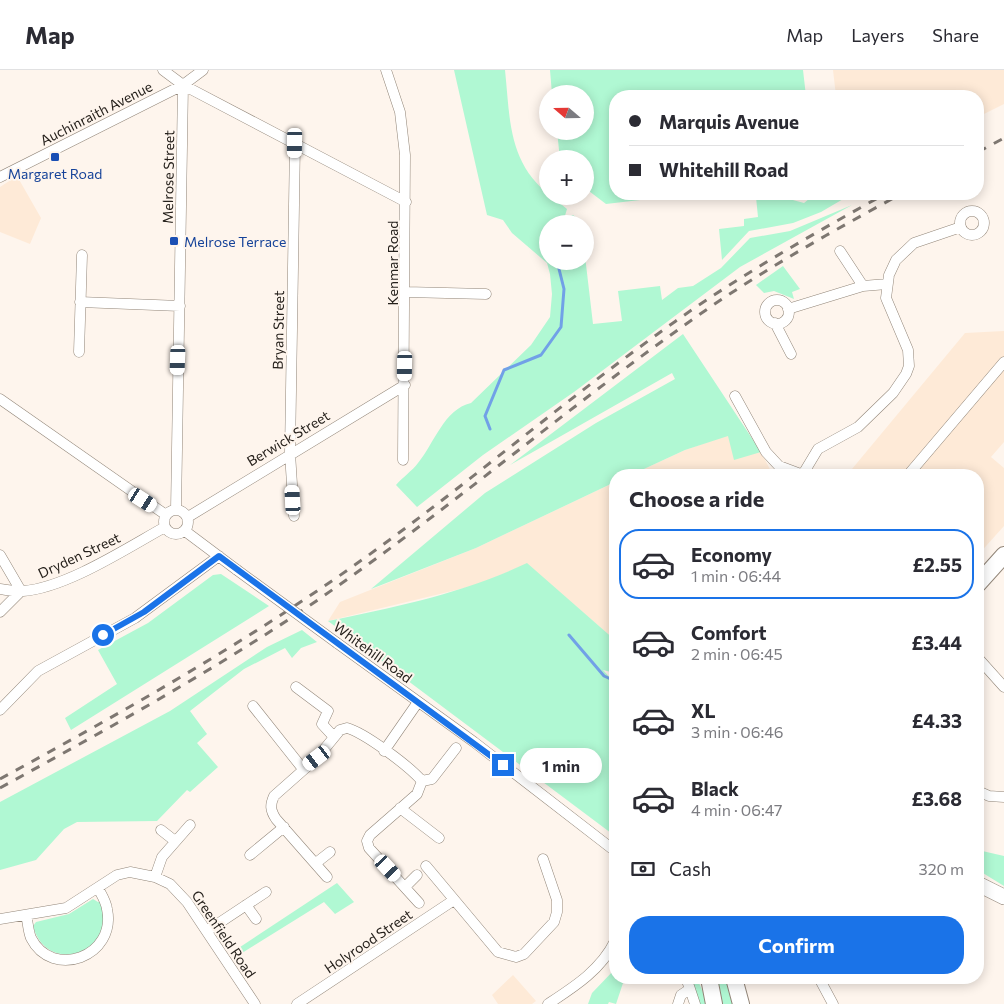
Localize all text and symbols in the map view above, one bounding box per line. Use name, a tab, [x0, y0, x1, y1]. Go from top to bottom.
text: Map	[25, 20, 75, 49]
text: Map	[786, 24, 823, 46]
text: Layers	[851, 24, 904, 46]
text: Share	[932, 24, 979, 46]
street label: Auchinraith Avenue	[37, 77, 155, 149]
north arrow	[539, 85, 594, 140]
map controls	[539, 85, 594, 270]
text: Marquis Avenue	[659, 110, 799, 133]
car	[287, 128, 302, 158]
street label: Melrose Street	[159, 130, 177, 224]
button: +	[539, 150, 594, 205]
marker: Margaret Road	[49, 151, 61, 163]
text: Whitehill Road	[659, 158, 788, 181]
place label: Margaret Road	[8, 165, 102, 182]
button: −	[539, 215, 594, 270]
street label: Kenmar Road	[384, 221, 401, 305]
place label: Melrose Terrace	[184, 233, 286, 250]
marker: Melrose Terrace	[168, 235, 180, 247]
street label: Bryan Street	[269, 290, 287, 370]
car	[169, 345, 186, 375]
car	[397, 351, 412, 381]
street label: Berwick Street	[244, 406, 333, 469]
car	[284, 485, 301, 515]
text: Choose a ride	[629, 485, 764, 512]
car	[126, 486, 159, 514]
street label: Dryden Street	[35, 528, 123, 581]
icon: car	[631, 542, 676, 587]
text: Economy	[691, 543, 772, 566]
text: £2.55	[912, 553, 962, 576]
text: 1 min · 06:44	[691, 566, 781, 585]
street label: Whitehill Road	[330, 618, 416, 686]
icon: car	[631, 620, 676, 665]
text: Comfort	[691, 621, 767, 644]
route start	[92, 624, 114, 646]
text: £3.44	[911, 631, 962, 654]
text: 2 min · 06:45	[691, 644, 783, 663]
icon: car	[631, 698, 676, 743]
text: XL	[691, 699, 716, 722]
text: £4.33	[912, 709, 962, 732]
text: 3 min · 06:46	[691, 722, 784, 741]
car	[300, 743, 333, 773]
callout: 1 min	[520, 748, 603, 782]
route end	[492, 754, 514, 776]
text: 1 min	[542, 756, 580, 775]
icon: car	[631, 776, 676, 821]
text: Black	[691, 777, 739, 800]
text: £3.68	[911, 787, 962, 810]
text: 4 min · 06:47	[691, 800, 782, 819]
car	[372, 852, 403, 884]
icon: cash	[629, 855, 657, 883]
text: Cash	[669, 857, 711, 880]
text: 320 m	[919, 859, 964, 878]
street label: Greenfield Road	[188, 887, 260, 981]
street label: Holyrood Street	[321, 905, 415, 977]
button: Confirm	[629, 916, 964, 974]

